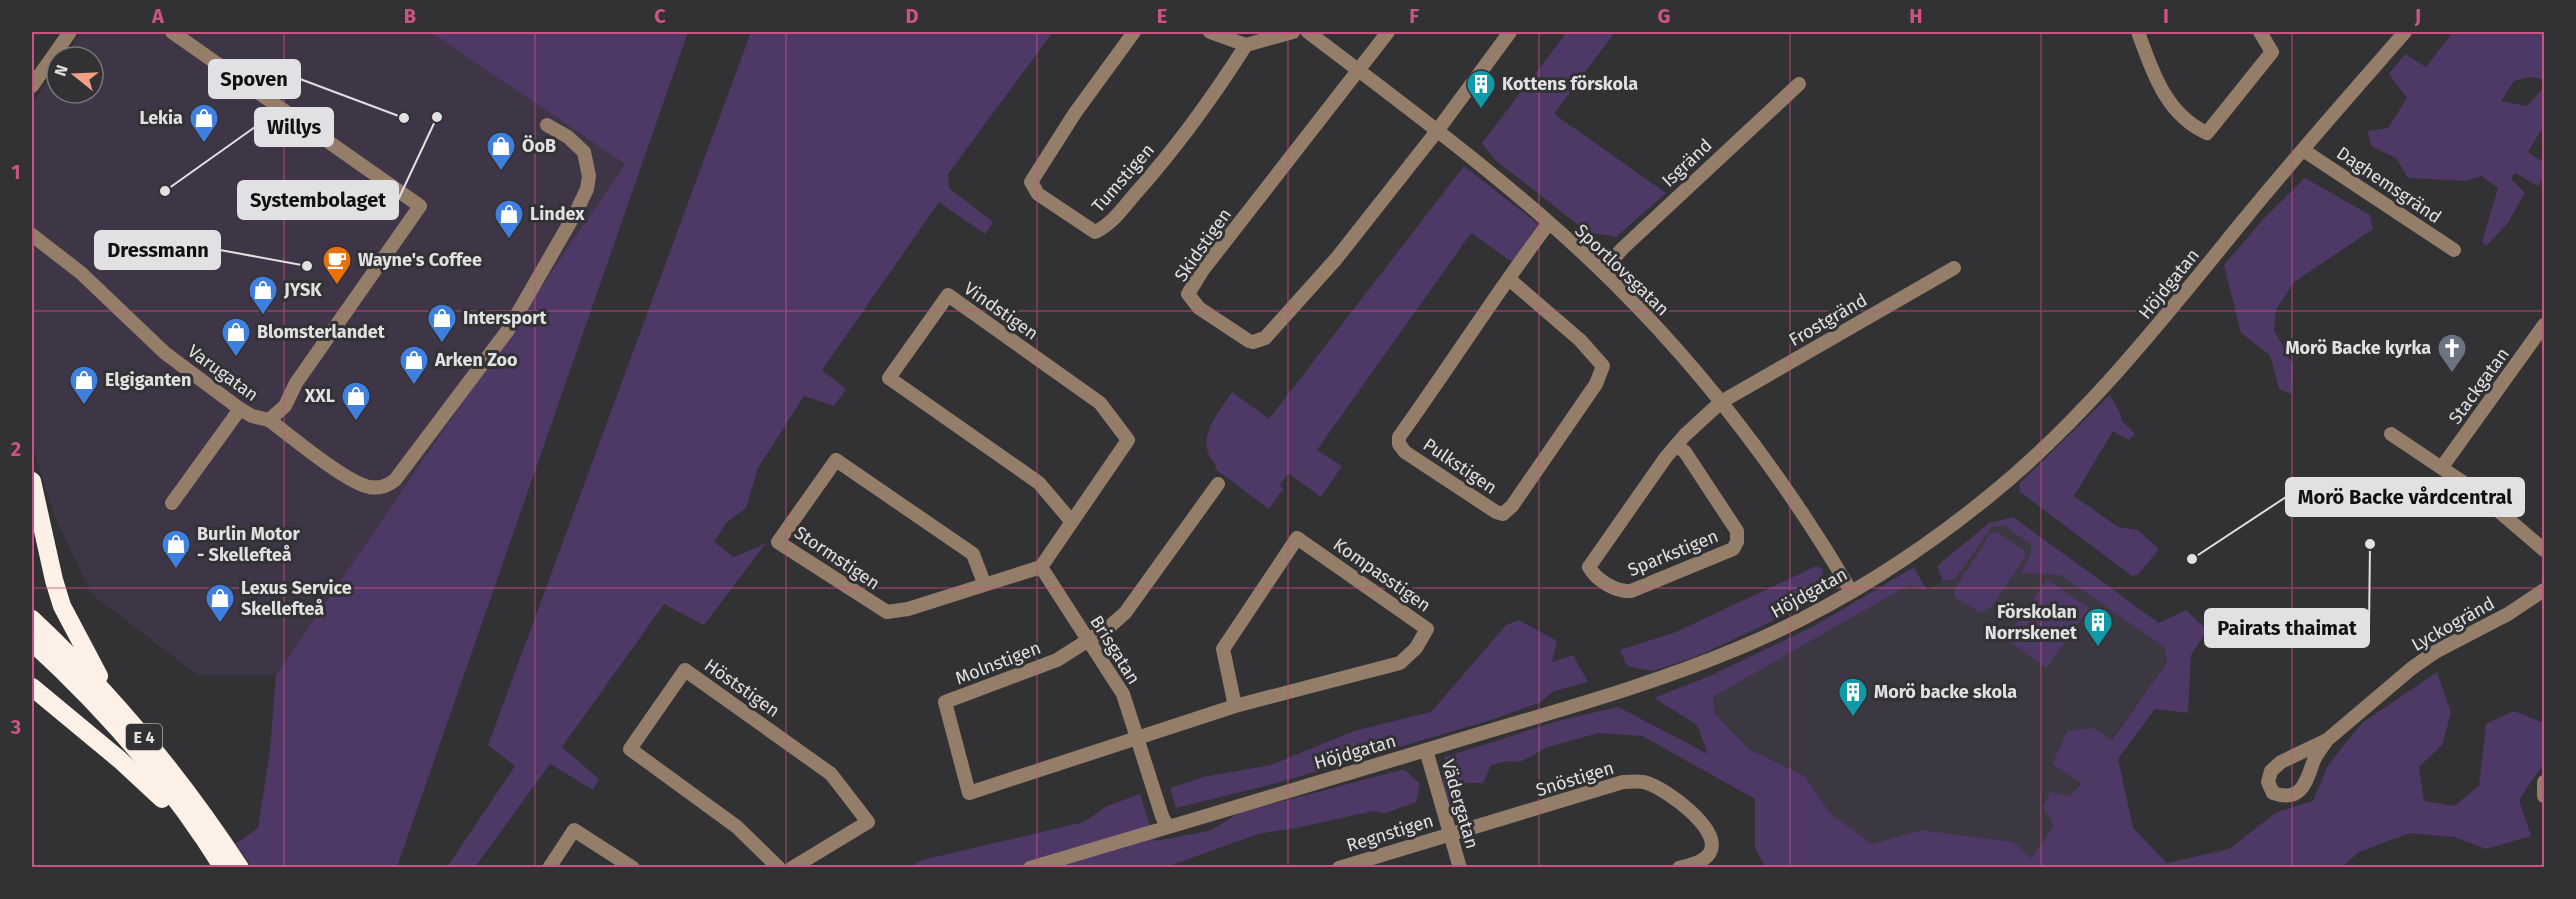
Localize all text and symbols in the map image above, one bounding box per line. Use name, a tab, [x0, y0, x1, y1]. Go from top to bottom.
text: A	[151, 4, 165, 28]
text: B	[404, 4, 416, 28]
text: C	[654, 4, 666, 28]
text: D	[905, 4, 919, 28]
text: E	[1157, 4, 1167, 28]
text: F	[1409, 4, 1419, 28]
text: G	[1658, 4, 1670, 28]
text: H	[1909, 4, 1923, 28]
text: I	[2163, 4, 2169, 28]
text: J	[2414, 4, 2421, 28]
north arrow	[45, 45, 105, 105]
callout: Spoven	[209, 60, 300, 98]
text: N	[51, 63, 72, 78]
text: Spoven	[220, 67, 288, 91]
building icon: Kottens förskola	[1465, 68, 1497, 110]
place label: Kottens förskola	[1502, 73, 1638, 95]
shop icon: Lekia	[188, 102, 220, 144]
place label: Lekia	[139, 107, 183, 129]
callout: Willys	[255, 108, 333, 146]
text: Willys	[267, 115, 321, 139]
shop icon: ÖoB	[485, 130, 517, 172]
street label: Isgränd	[1657, 134, 1717, 192]
place label: ÖoB	[522, 135, 556, 157]
street label: Tumstigen	[1087, 139, 1159, 217]
street label: Daghemsgränd	[2333, 142, 2445, 228]
text: 1	[11, 160, 21, 184]
callout: Systembolaget	[238, 181, 398, 219]
text: Systembolaget	[250, 188, 386, 212]
shop icon: Lindex	[493, 198, 525, 240]
place label: Lindex	[530, 203, 585, 225]
street label: Skidstigen	[1170, 204, 1236, 286]
street label: Sportlovsgatan	[1570, 220, 1674, 320]
callout: Dressmann	[95, 231, 220, 269]
text: Dressmann	[107, 238, 209, 262]
cafe icon: Wayne's Coffee	[321, 244, 353, 286]
street label: Höjdgatan	[2134, 244, 2204, 324]
place label: Wayne's Coffee	[358, 249, 482, 271]
shop icon: JYSK	[247, 274, 279, 316]
street label: Vindstigen	[960, 277, 1042, 345]
place label: JYSK	[283, 279, 322, 301]
street label: Frostgränd	[1785, 289, 1871, 351]
shop icon: Intersport	[426, 302, 458, 344]
place label: Intersport	[463, 307, 547, 329]
shop icon: Blomsterlandet	[220, 316, 252, 358]
place label: Blomsterlandet	[257, 321, 386, 343]
church icon: Morö Backe kyrka	[2436, 332, 2468, 374]
place label: Morö Backe kyrka	[2285, 337, 2431, 359]
street label: Varugatan	[183, 340, 263, 406]
street label: Stackgatan	[2444, 343, 2514, 429]
shop icon: Arken Zoo	[398, 344, 430, 386]
place label: Arken Zoo	[434, 349, 518, 371]
shop icon: Elgiganten	[68, 364, 100, 406]
place label: Elgiganten	[105, 369, 191, 391]
shop icon: XXL	[340, 380, 372, 422]
place label: XXL	[304, 385, 335, 407]
street label: Pulkstigen	[1419, 433, 1501, 499]
text: 2	[11, 437, 21, 461]
callout: Morö Backe vårdcentral	[2286, 478, 2524, 516]
text: Morö Backe vårdcentral	[2298, 485, 2512, 509]
street label: Stormstigen	[790, 521, 884, 595]
place label: Burlin Motor - Skellefteå	[197, 523, 300, 566]
street label: Sparkstigen	[1625, 525, 1721, 581]
shop icon: Burlin Motor - Skellefteå	[160, 528, 192, 570]
street label: Kompasstigen	[1329, 533, 1435, 617]
street label: Höjdgatan	[1767, 563, 1851, 623]
place label: Lexus Service Skellefteå	[241, 577, 352, 620]
shop icon: Lexus Service Skellefteå	[204, 582, 236, 624]
street label: Lyckogränd	[2408, 592, 2498, 656]
place label: Förskolan Norrskenet	[1985, 601, 2078, 644]
building icon: Förskolan Norrskenet	[2082, 606, 2114, 648]
callout: Pairats thaimat	[2205, 609, 2369, 647]
street label: Brisgatan	[1085, 612, 1145, 688]
text: Pairats thaimat	[2217, 616, 2357, 640]
street label: Molnstigen	[952, 637, 1044, 689]
street label: Höststigen	[700, 654, 784, 722]
building icon: Morö backe skola	[1837, 676, 1869, 718]
place label: Morö backe skola	[1874, 681, 2017, 703]
text: 3	[10, 715, 21, 739]
road number: E 4	[126, 724, 162, 750]
street label: Höjdgatan	[1312, 730, 1398, 774]
street label: Vädergatan	[1437, 757, 1483, 851]
street label: Snöstigen	[1533, 757, 1617, 801]
street label: Regnstigen	[1344, 809, 1436, 857]

